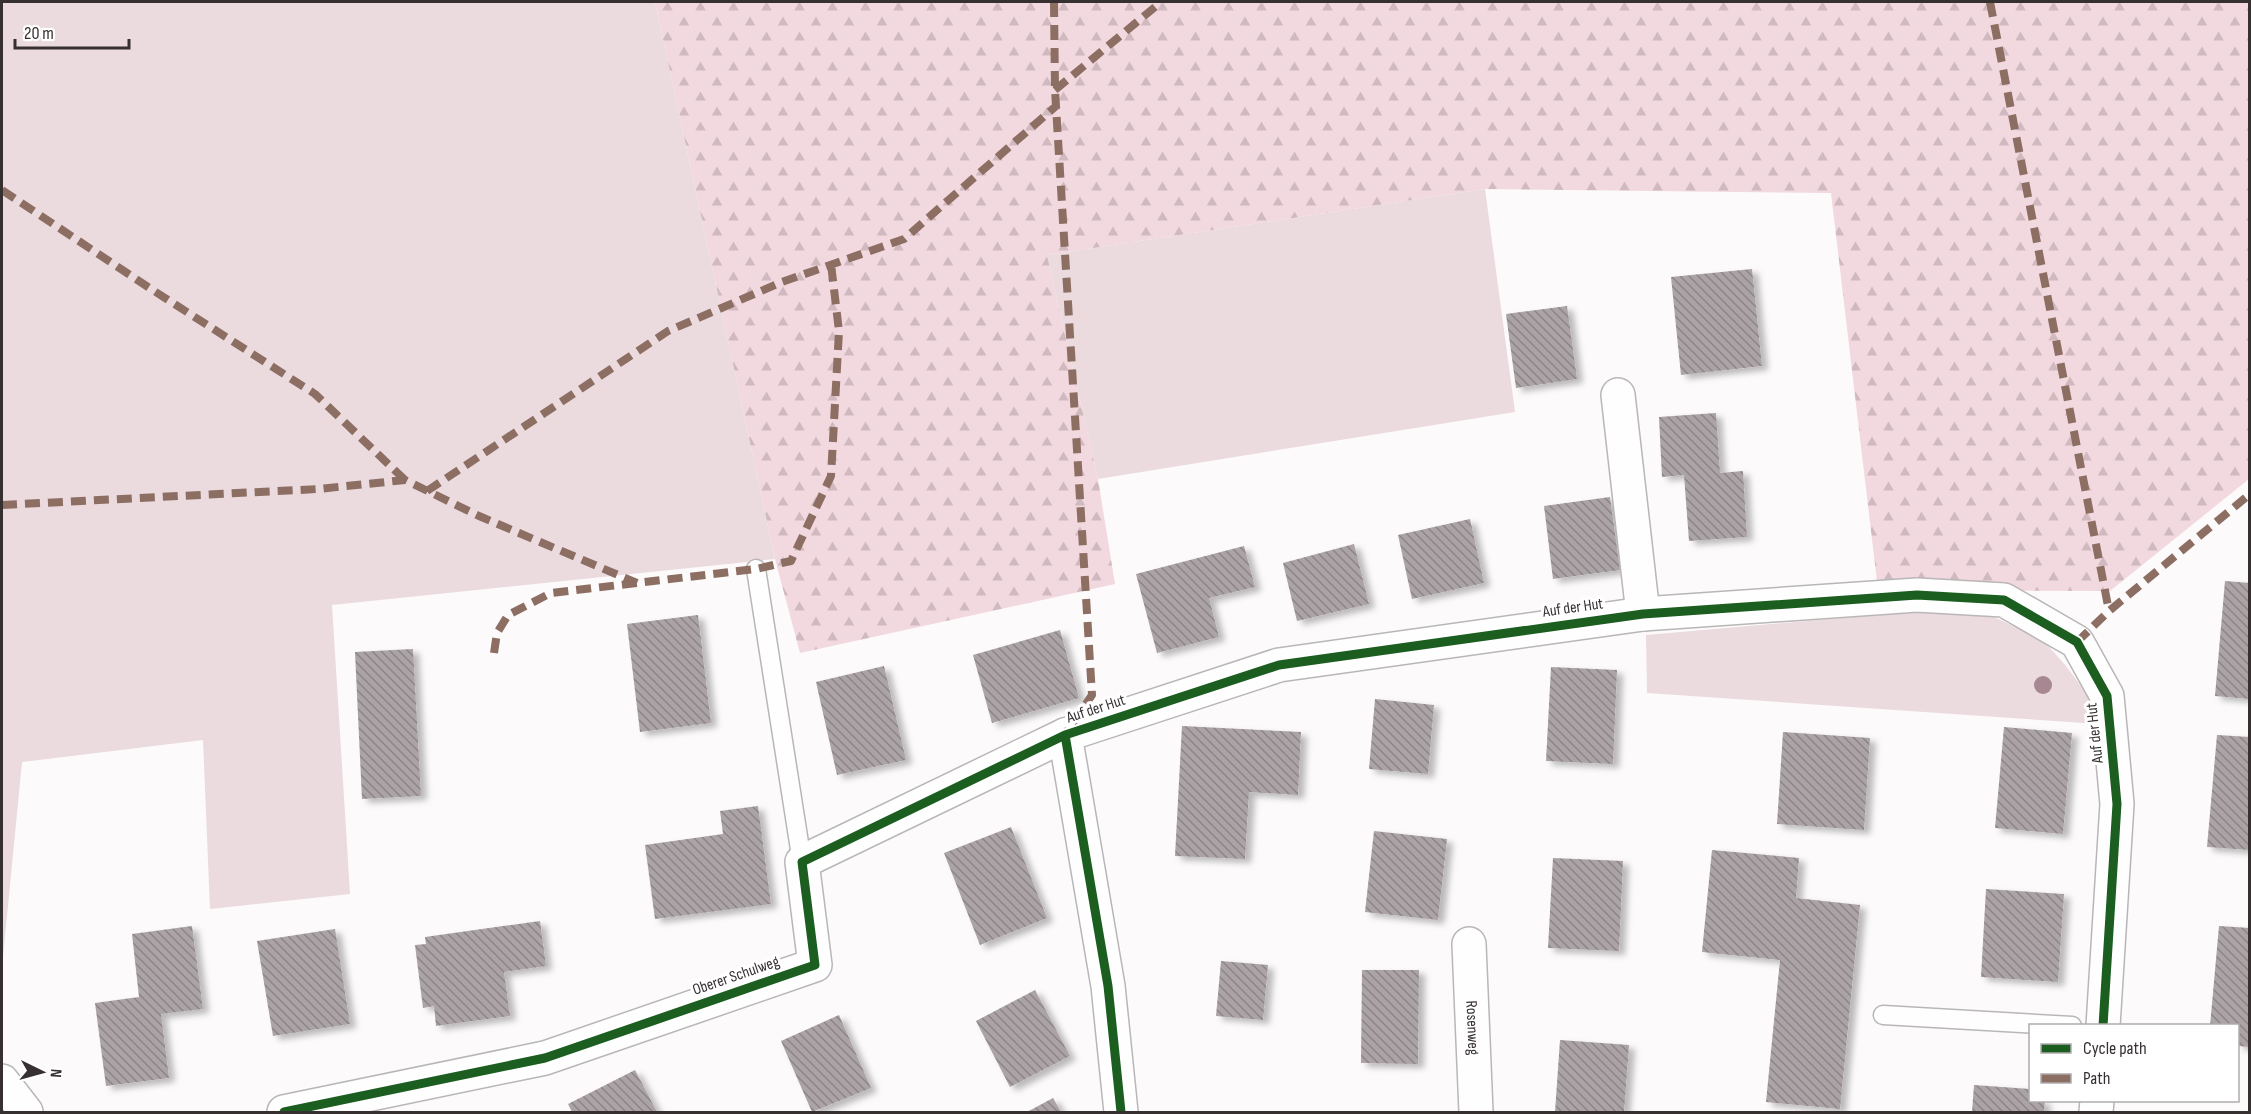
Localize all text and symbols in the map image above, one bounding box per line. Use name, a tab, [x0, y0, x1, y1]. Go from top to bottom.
scale bar	[15, 12, 129, 50]
text: 20 m	[24, 23, 54, 44]
street label: Auf der Hut	[1541, 594, 1604, 622]
street label: Auf der Hut	[1063, 691, 1128, 728]
street label: Auf der Hut	[2082, 702, 2108, 765]
street label: Oberer Schulweg	[690, 952, 782, 1000]
street label: Rosenweg	[1462, 1000, 1483, 1056]
legend	[2029, 1024, 2239, 1102]
text: Cycle path	[2083, 1038, 2147, 1059]
north arrow	[12, 1042, 72, 1102]
text: N	[46, 1068, 65, 1078]
text: Path	[2083, 1068, 2111, 1089]

